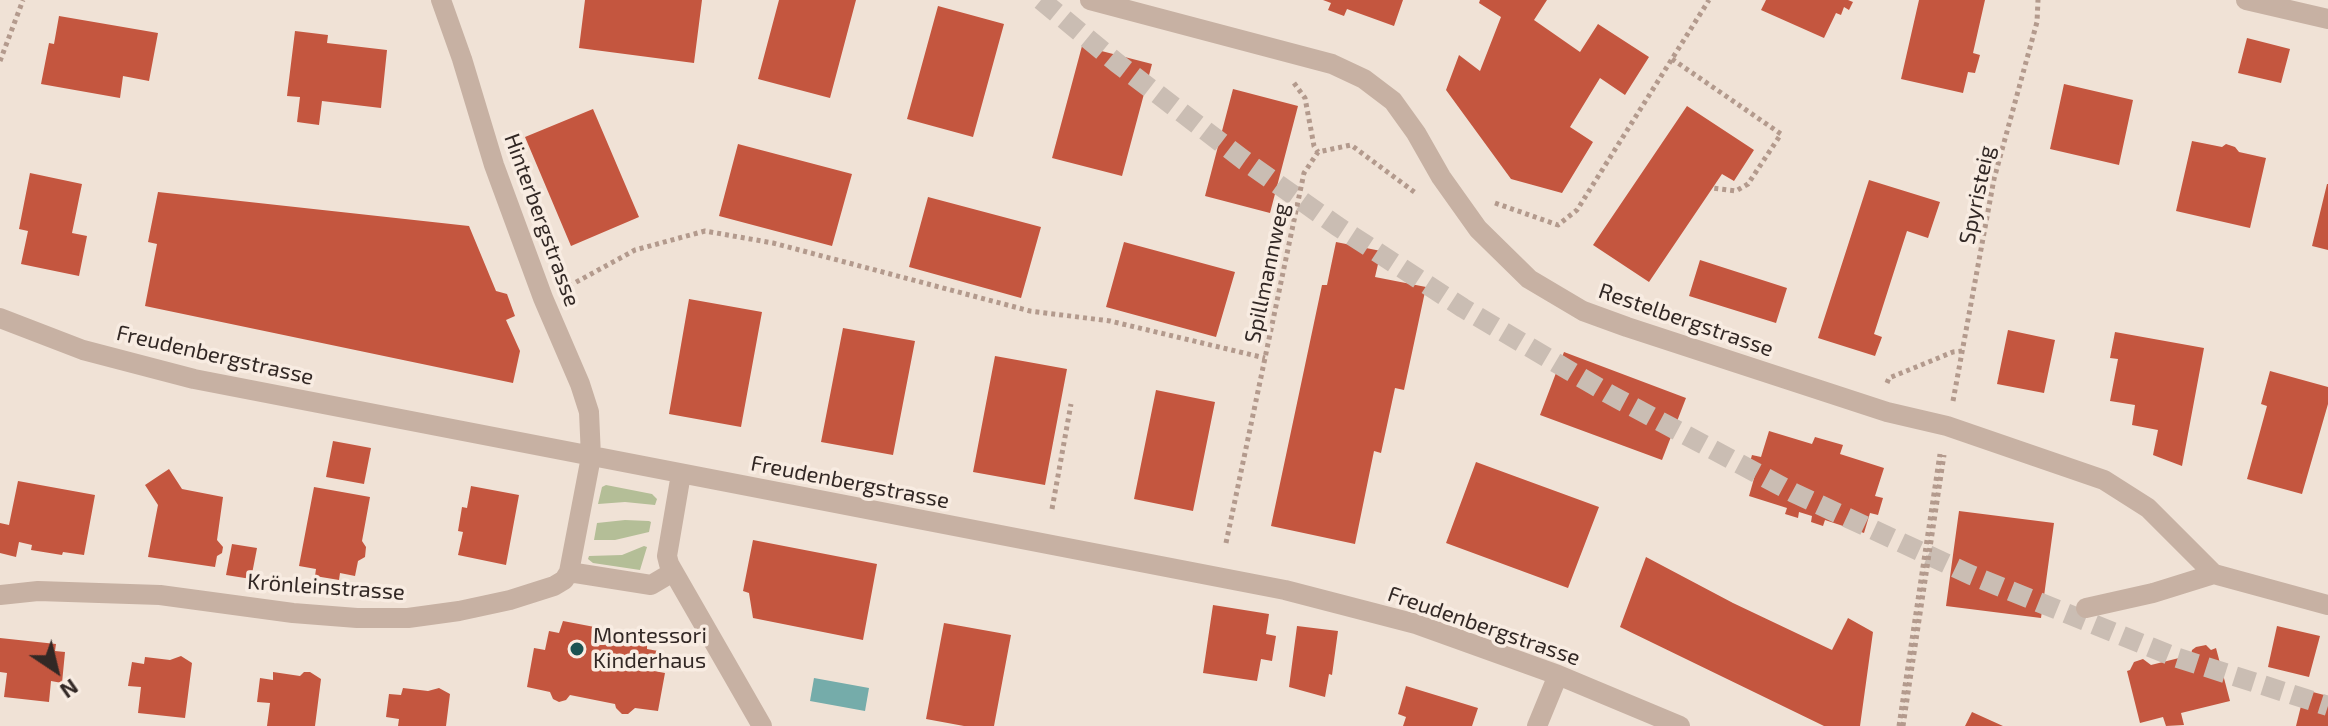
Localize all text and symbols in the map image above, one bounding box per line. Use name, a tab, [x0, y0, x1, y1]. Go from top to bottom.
street label: Hinterbergstrasse	[498, 130, 586, 310]
street label: Spyristeig	[1954, 143, 2000, 247]
street label: Spillmannweg	[1239, 200, 1295, 346]
street label: Restelbergstrasse	[1595, 278, 1777, 362]
street label: Freudenbergstrasse	[114, 319, 316, 391]
street label: Freudenbergstrasse	[749, 450, 951, 514]
street label: Krönleinstrasse	[246, 568, 406, 606]
street label: Freudenbergstrasse	[1384, 581, 1584, 671]
place label: Montessori Kinderhaus	[593, 623, 707, 674]
north arrow	[16, 630, 96, 710]
marker: Montessori Kinderhaus	[568, 640, 586, 658]
text: N	[56, 674, 84, 705]

